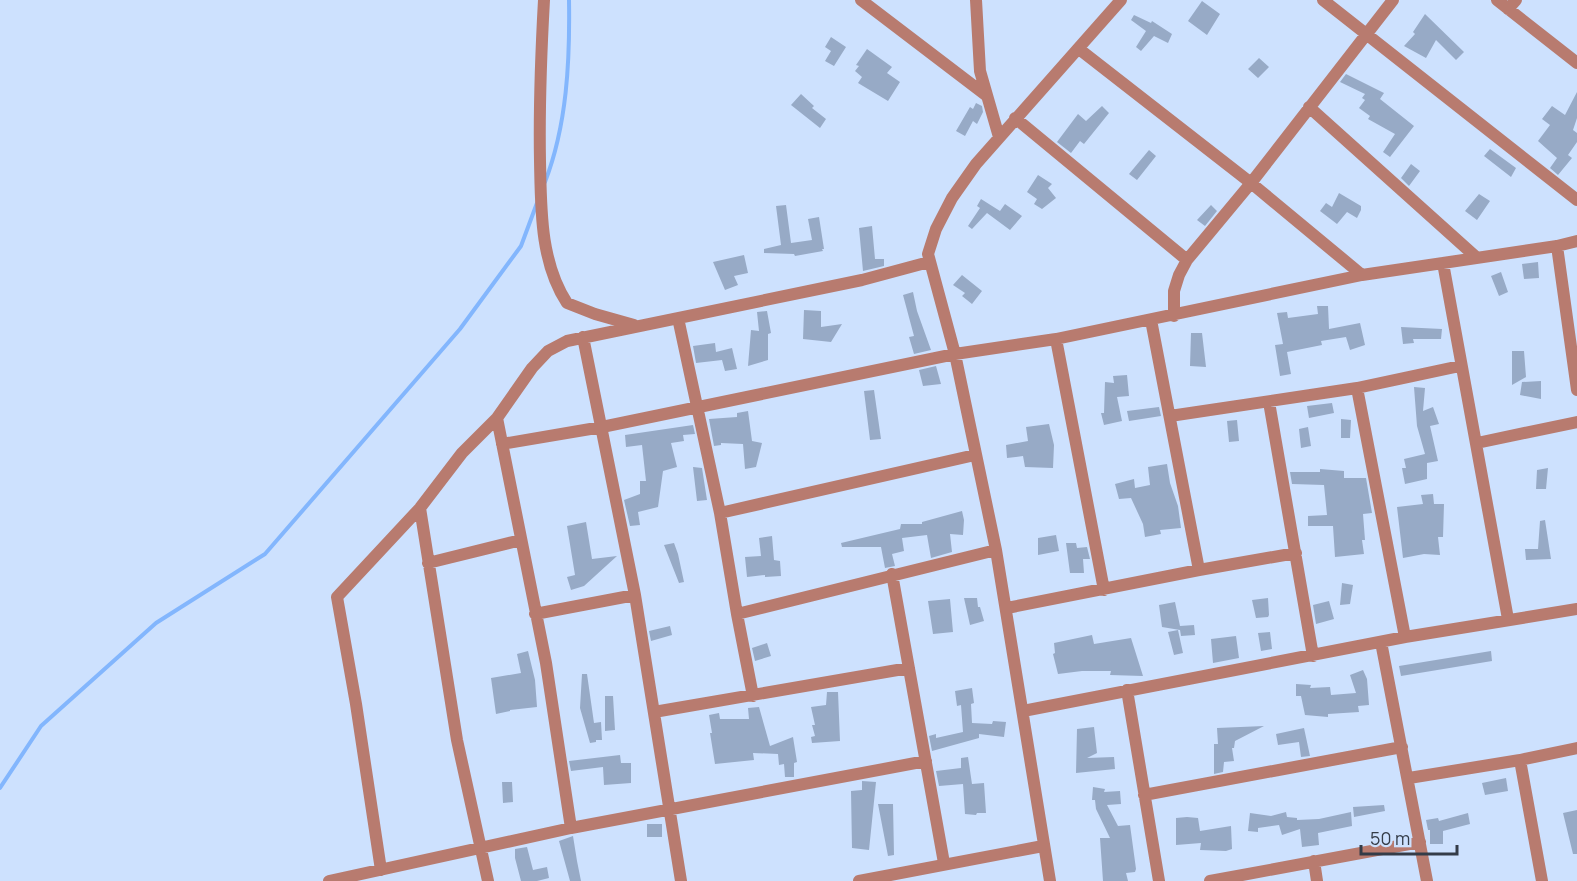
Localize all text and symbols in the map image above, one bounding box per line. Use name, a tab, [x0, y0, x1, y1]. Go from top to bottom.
scale bar	[1361, 818, 1457, 856]
text: 50 m	[1370, 826, 1410, 850]

